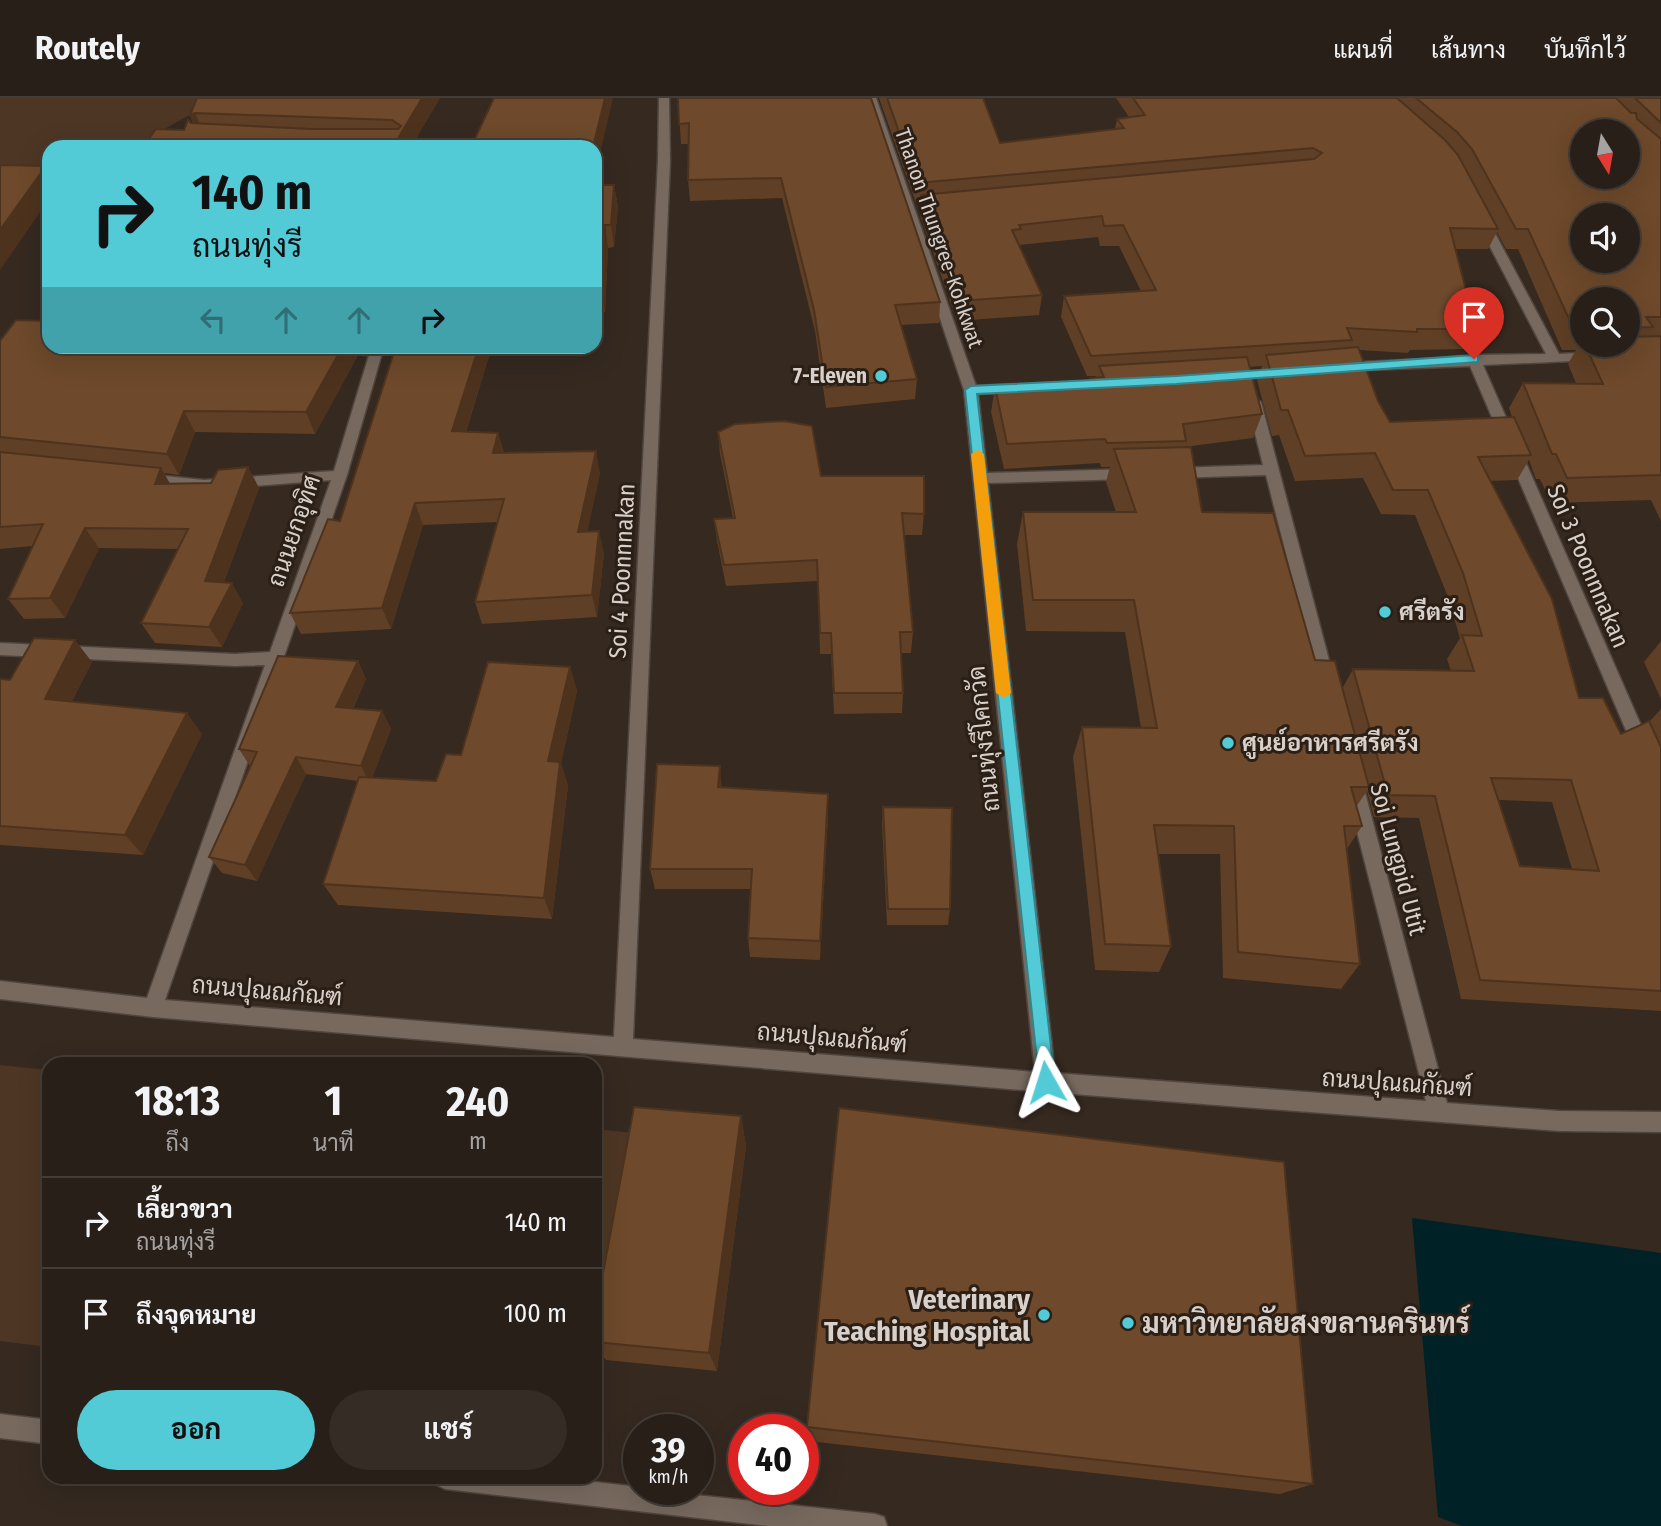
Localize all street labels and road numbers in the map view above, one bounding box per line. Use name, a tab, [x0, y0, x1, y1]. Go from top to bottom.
street label: Thanon Thungree-Kohkwat	[889, 125, 989, 351]
street label: ถนนยกอุทิศ	[262, 471, 328, 591]
street label: Soi 3 Poonnnakan	[1541, 480, 1635, 652]
street label: Soi 4 Poonnnakan	[603, 483, 641, 659]
street label: ถนนทุ่งรีโคกวัด	[960, 664, 1008, 814]
street label: Soi Lungpid Utit	[1364, 780, 1432, 938]
street label: ถนนปุณณกัณฑ์	[190, 968, 344, 1014]
street label: ถนนปุณณกัณฑ์	[755, 1015, 909, 1061]
street label: ถนนปุณณกัณฑ์	[1321, 1062, 1473, 1104]

